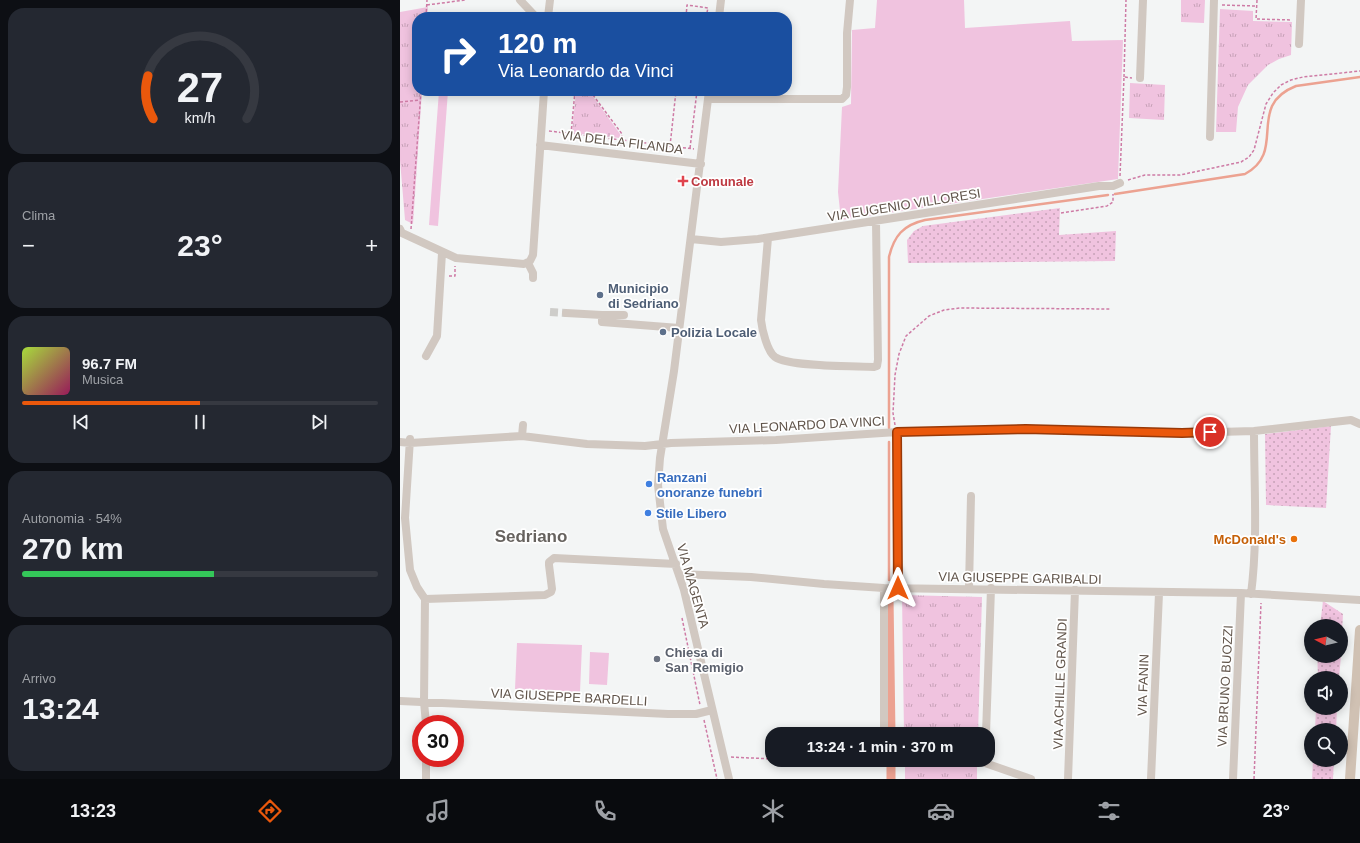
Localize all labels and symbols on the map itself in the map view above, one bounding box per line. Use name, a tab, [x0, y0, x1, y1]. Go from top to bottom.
street label: VIA DELLA FILANDA	[560, 127, 684, 157]
place label: Comunale	[691, 174, 754, 189]
marker: Comunale	[678, 176, 688, 186]
street label: VIA EUGENIO VILLORESI	[826, 185, 982, 225]
place label: Municipio di Sedriano	[608, 281, 679, 311]
marker: Municipio di Sedriano	[595, 290, 605, 300]
place label: Polizia Locale	[671, 325, 757, 340]
marker: Polizia Locale	[658, 327, 668, 337]
street label: VIA LEONARDO DA VINCI	[729, 413, 885, 437]
pin	[1193, 415, 1227, 449]
place label: Ranzani onoranze funebri	[657, 470, 762, 500]
marker: Ranzani onoranze funebri	[644, 479, 654, 489]
place label: Stile Libero	[656, 506, 727, 521]
marker: Stile Libero	[643, 508, 653, 518]
district label: Sedriano	[495, 527, 567, 546]
place label: McDonald's	[1214, 532, 1286, 547]
marker: McDonald's	[1289, 534, 1299, 544]
street label: VIA MAGENTA	[674, 542, 712, 630]
position arrow	[877, 567, 919, 609]
street label: VIA GIUSEPPE GARIBALDI	[938, 569, 1102, 587]
street label: VIA ACHILLE GRANDI	[1050, 618, 1070, 750]
north arrow	[1304, 619, 1348, 663]
street label: VIA BRUNO BUOZZI	[1214, 625, 1236, 747]
place label: Chiesa di San Remigio	[665, 645, 744, 675]
marker: Chiesa di San Remigio	[652, 654, 662, 664]
street label: VIA FANIN	[1134, 654, 1152, 716]
street label: VIA GIUSEPPE BARDELLI	[490, 685, 648, 709]
speed limit sign: 30	[412, 715, 464, 767]

